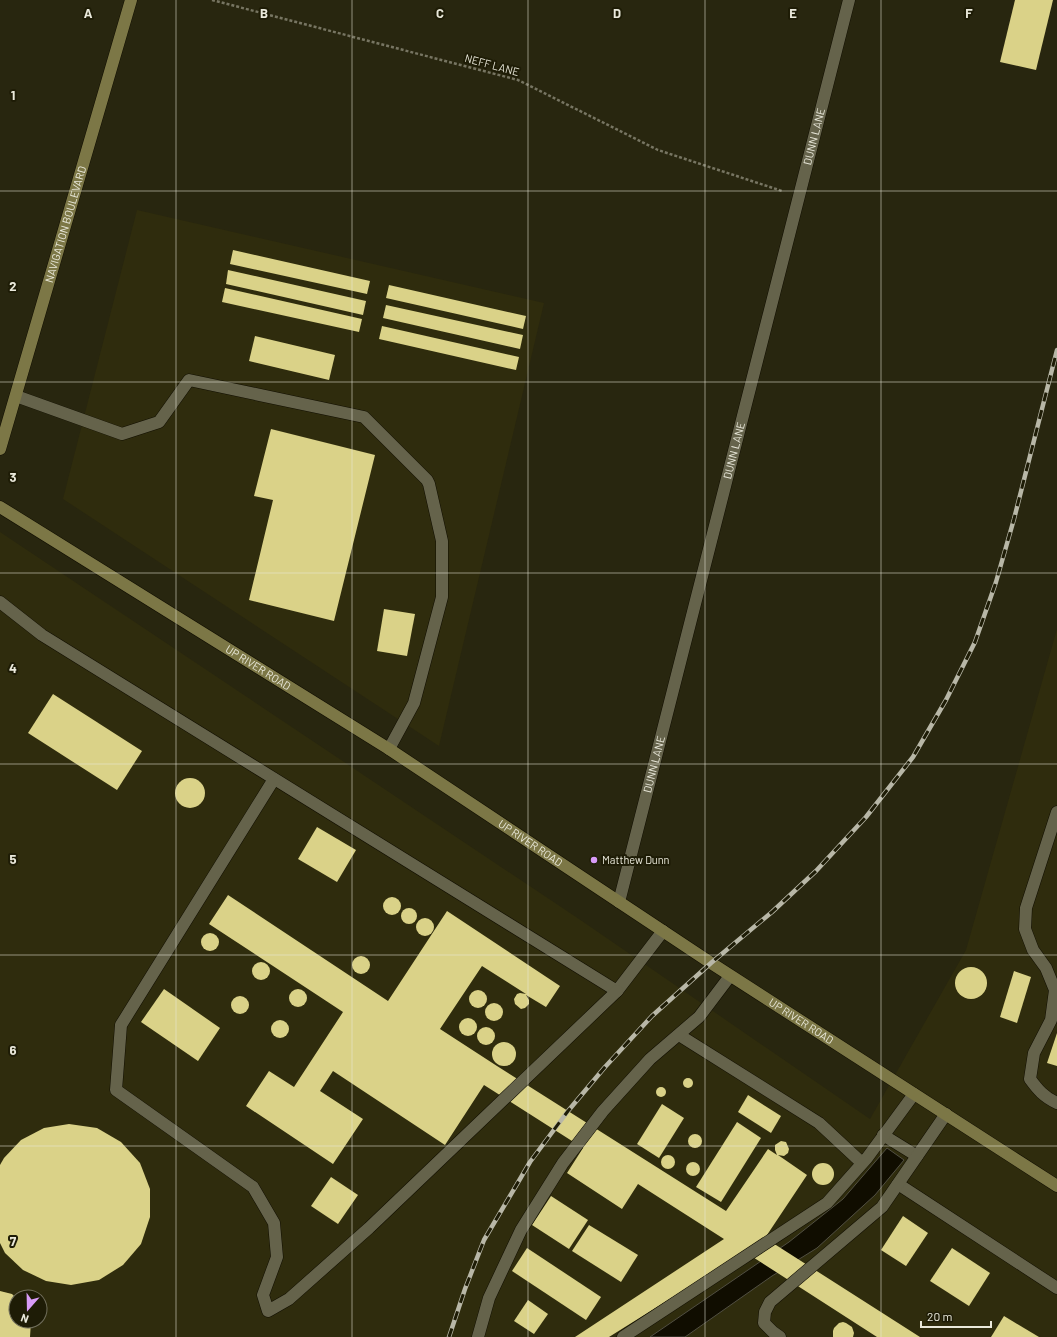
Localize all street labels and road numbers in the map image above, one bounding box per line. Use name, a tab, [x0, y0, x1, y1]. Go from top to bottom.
street label: NEFF LANE	[463, 51, 521, 78]
street label: DUNN LANE	[800, 106, 827, 166]
street label: NAVIGATION BOULEVARD	[42, 164, 88, 284]
street label: DUNN LANE	[720, 420, 747, 480]
street label: UP RIVER ROAD	[223, 642, 294, 692]
street label: DUNN LANE	[640, 734, 667, 794]
street label: UP RIVER ROAD	[496, 817, 566, 869]
street label: UP RIVER ROAD	[767, 995, 836, 1046]

